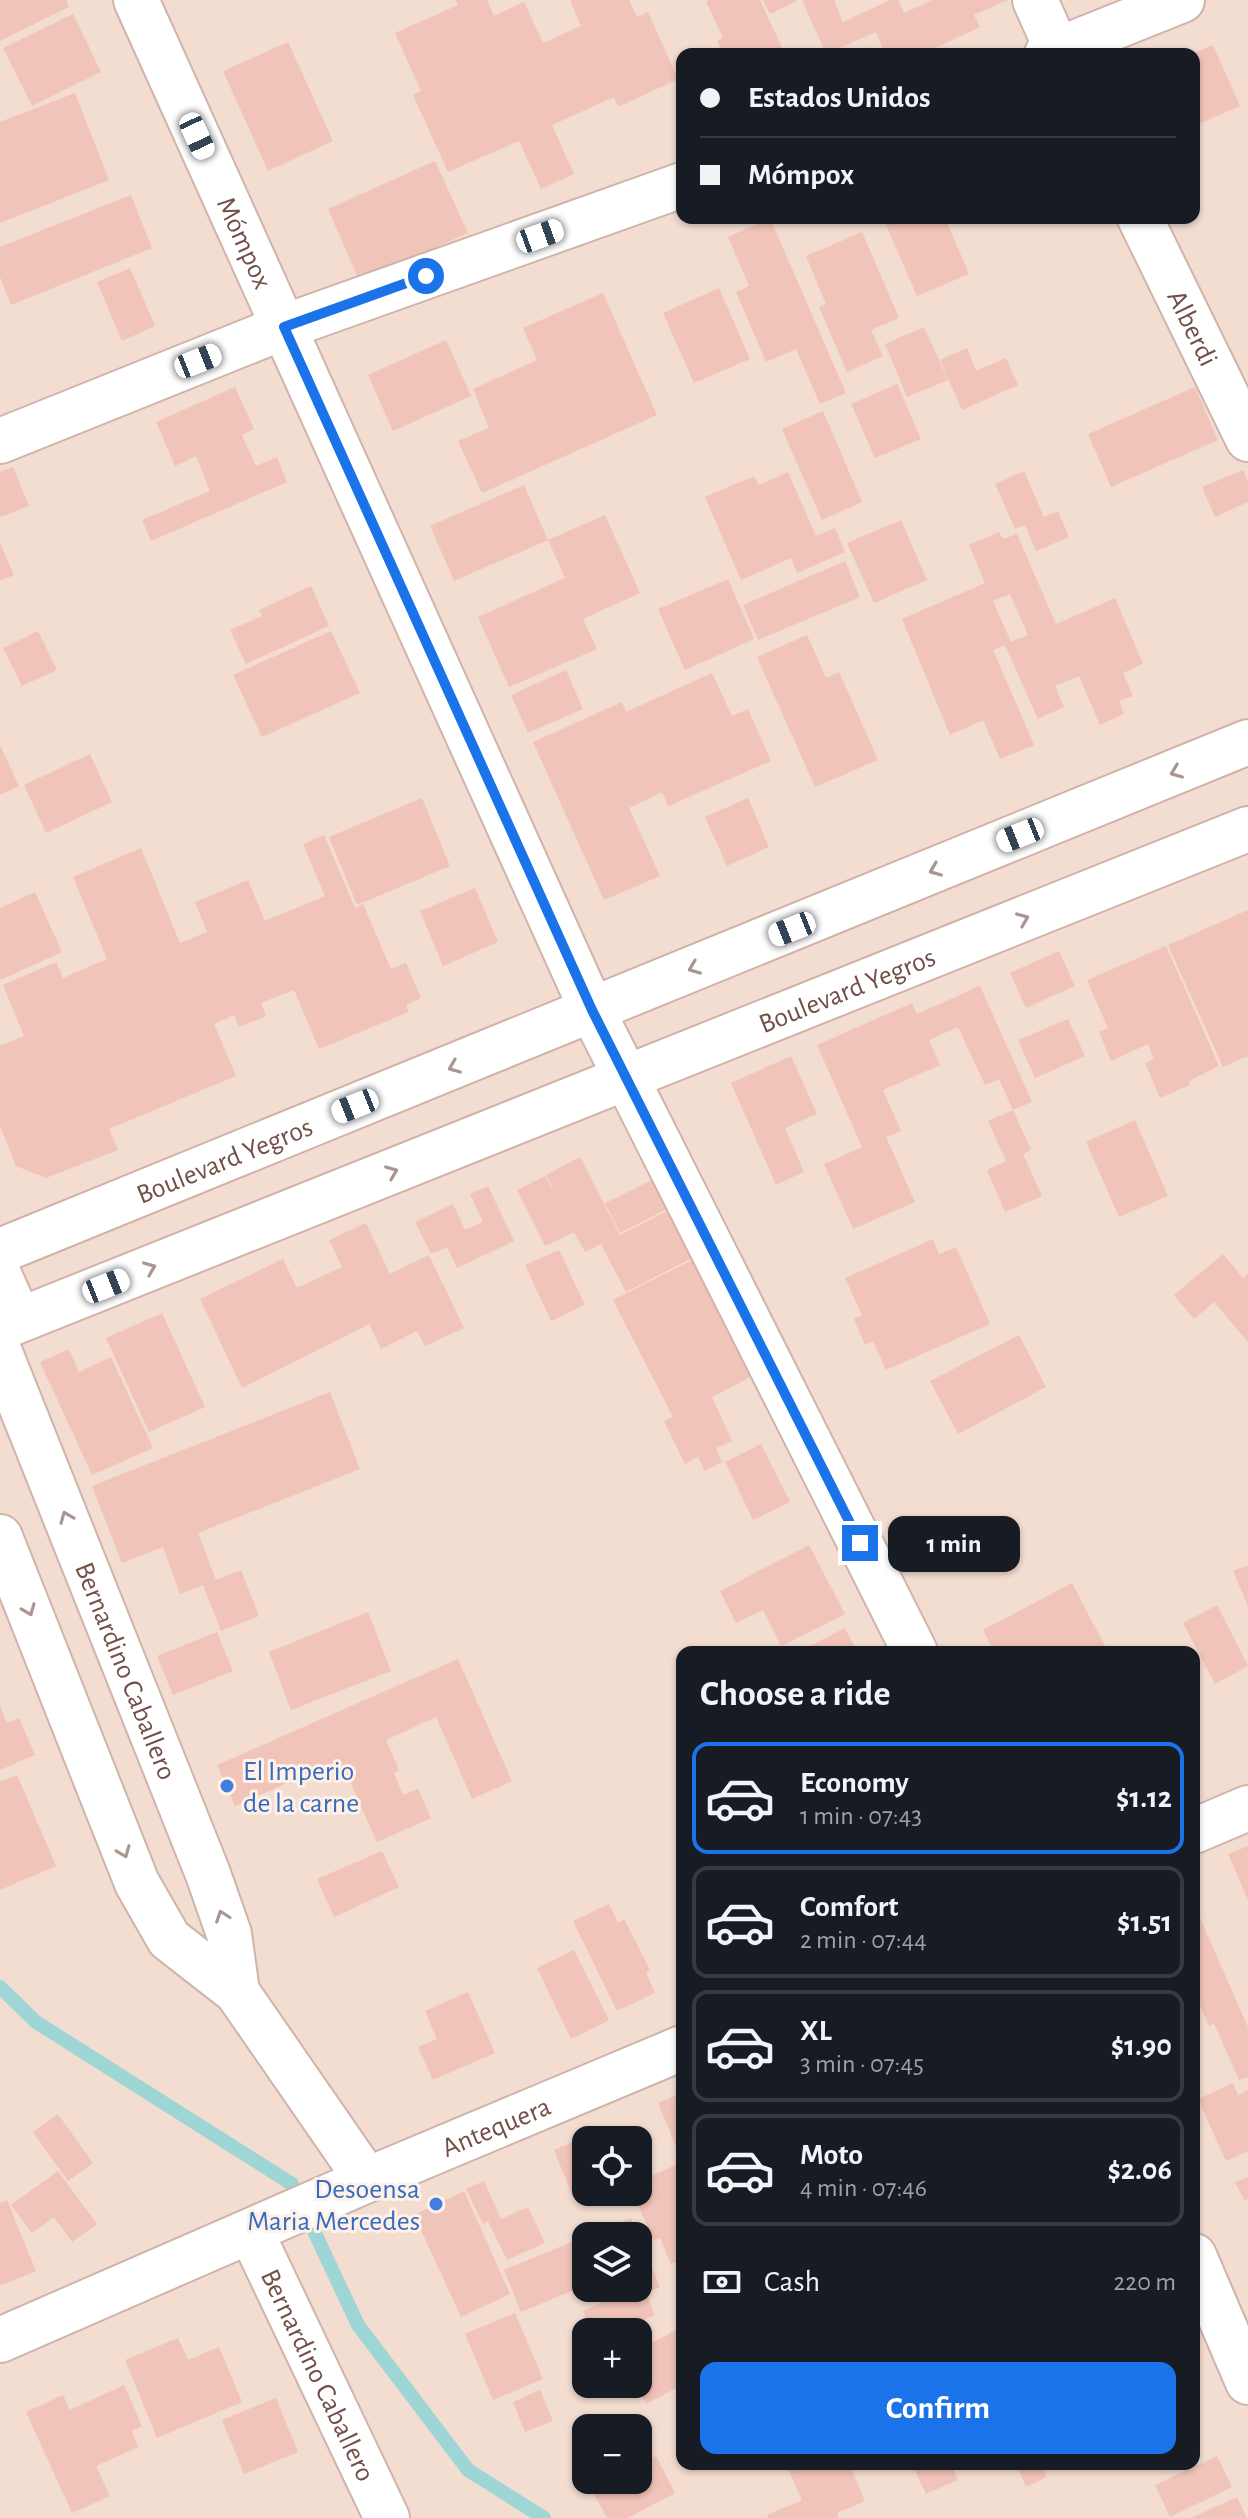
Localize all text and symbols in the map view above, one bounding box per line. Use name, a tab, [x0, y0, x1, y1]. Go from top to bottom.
text: Estados Unidos	[748, 83, 931, 113]
car	[176, 109, 218, 163]
text: Mómpox	[748, 160, 854, 190]
street label: Mómpox	[211, 193, 276, 293]
car	[513, 217, 567, 255]
route start	[408, 258, 444, 294]
street label: Alberdi	[1161, 286, 1222, 371]
car	[171, 341, 225, 381]
one-way arrow	[1170, 762, 1184, 779]
car	[993, 815, 1047, 855]
one-way arrow	[929, 860, 943, 877]
car	[765, 909, 819, 949]
one-way arrow	[1015, 912, 1029, 929]
street label: Boulevard Yegros	[755, 943, 940, 1039]
one-way arrow	[688, 959, 702, 975]
one-way arrow	[448, 1057, 462, 1073]
car	[328, 1086, 382, 1126]
street label: Boulevard Yegros	[133, 1113, 317, 1210]
one-way arrow	[384, 1165, 398, 1182]
one-way arrow	[142, 1261, 156, 1278]
car	[79, 1266, 133, 1306]
one-way arrow	[59, 1511, 75, 1525]
callout: 1 min	[888, 1515, 1020, 1571]
route end	[842, 1525, 878, 1561]
text: 1 min	[927, 1531, 981, 1557]
street label: Bernardino Caballero	[69, 1559, 181, 1784]
one-way arrow	[19, 1602, 36, 1616]
text: Choose a ride	[700, 1676, 890, 1712]
place label: El Imperio de la carne	[243, 1758, 359, 1818]
icon: car	[704, 1762, 776, 1834]
text: Economy	[800, 1768, 909, 1798]
marker: El Imperio de la carne	[218, 1777, 236, 1795]
text: $1.12	[1116, 1783, 1172, 1813]
text: 1 min · 07:43	[800, 1803, 922, 1829]
one-way arrow	[114, 1844, 131, 1858]
icon: car	[704, 1886, 776, 1958]
text: Comfort	[800, 1892, 899, 1922]
text: $1.51	[1117, 1907, 1172, 1937]
one-way arrow	[216, 1909, 232, 1923]
text: 2 min · 07:44	[800, 1927, 927, 1953]
icon: car	[704, 2010, 776, 2082]
text: XL	[800, 2016, 832, 2046]
text: $1.90	[1111, 2031, 1172, 2061]
text: 3 min · 07:45	[800, 2051, 924, 2077]
street label: Antequera	[438, 2093, 555, 2163]
map controls	[572, 2126, 652, 2494]
button: locate	[572, 2126, 652, 2206]
icon: car	[704, 2134, 776, 2206]
text: Moto	[800, 2140, 863, 2170]
text: $2.06	[1107, 2155, 1172, 2185]
text: 4 min · 07:46	[800, 2175, 927, 2201]
place label: Desoensa Maria Mercedes	[247, 2176, 420, 2236]
marker: Desoensa Maria Mercedes	[427, 2195, 445, 2213]
button: layers	[572, 2222, 652, 2302]
icon: cash	[700, 2260, 744, 2304]
street label: Bernardino Caballero	[255, 2265, 379, 2486]
text: Cash	[764, 2267, 820, 2297]
text: 220 m	[1114, 2269, 1176, 2295]
button: +	[572, 2318, 652, 2398]
button: Confirm	[700, 2362, 1176, 2454]
button: −	[572, 2414, 652, 2494]

